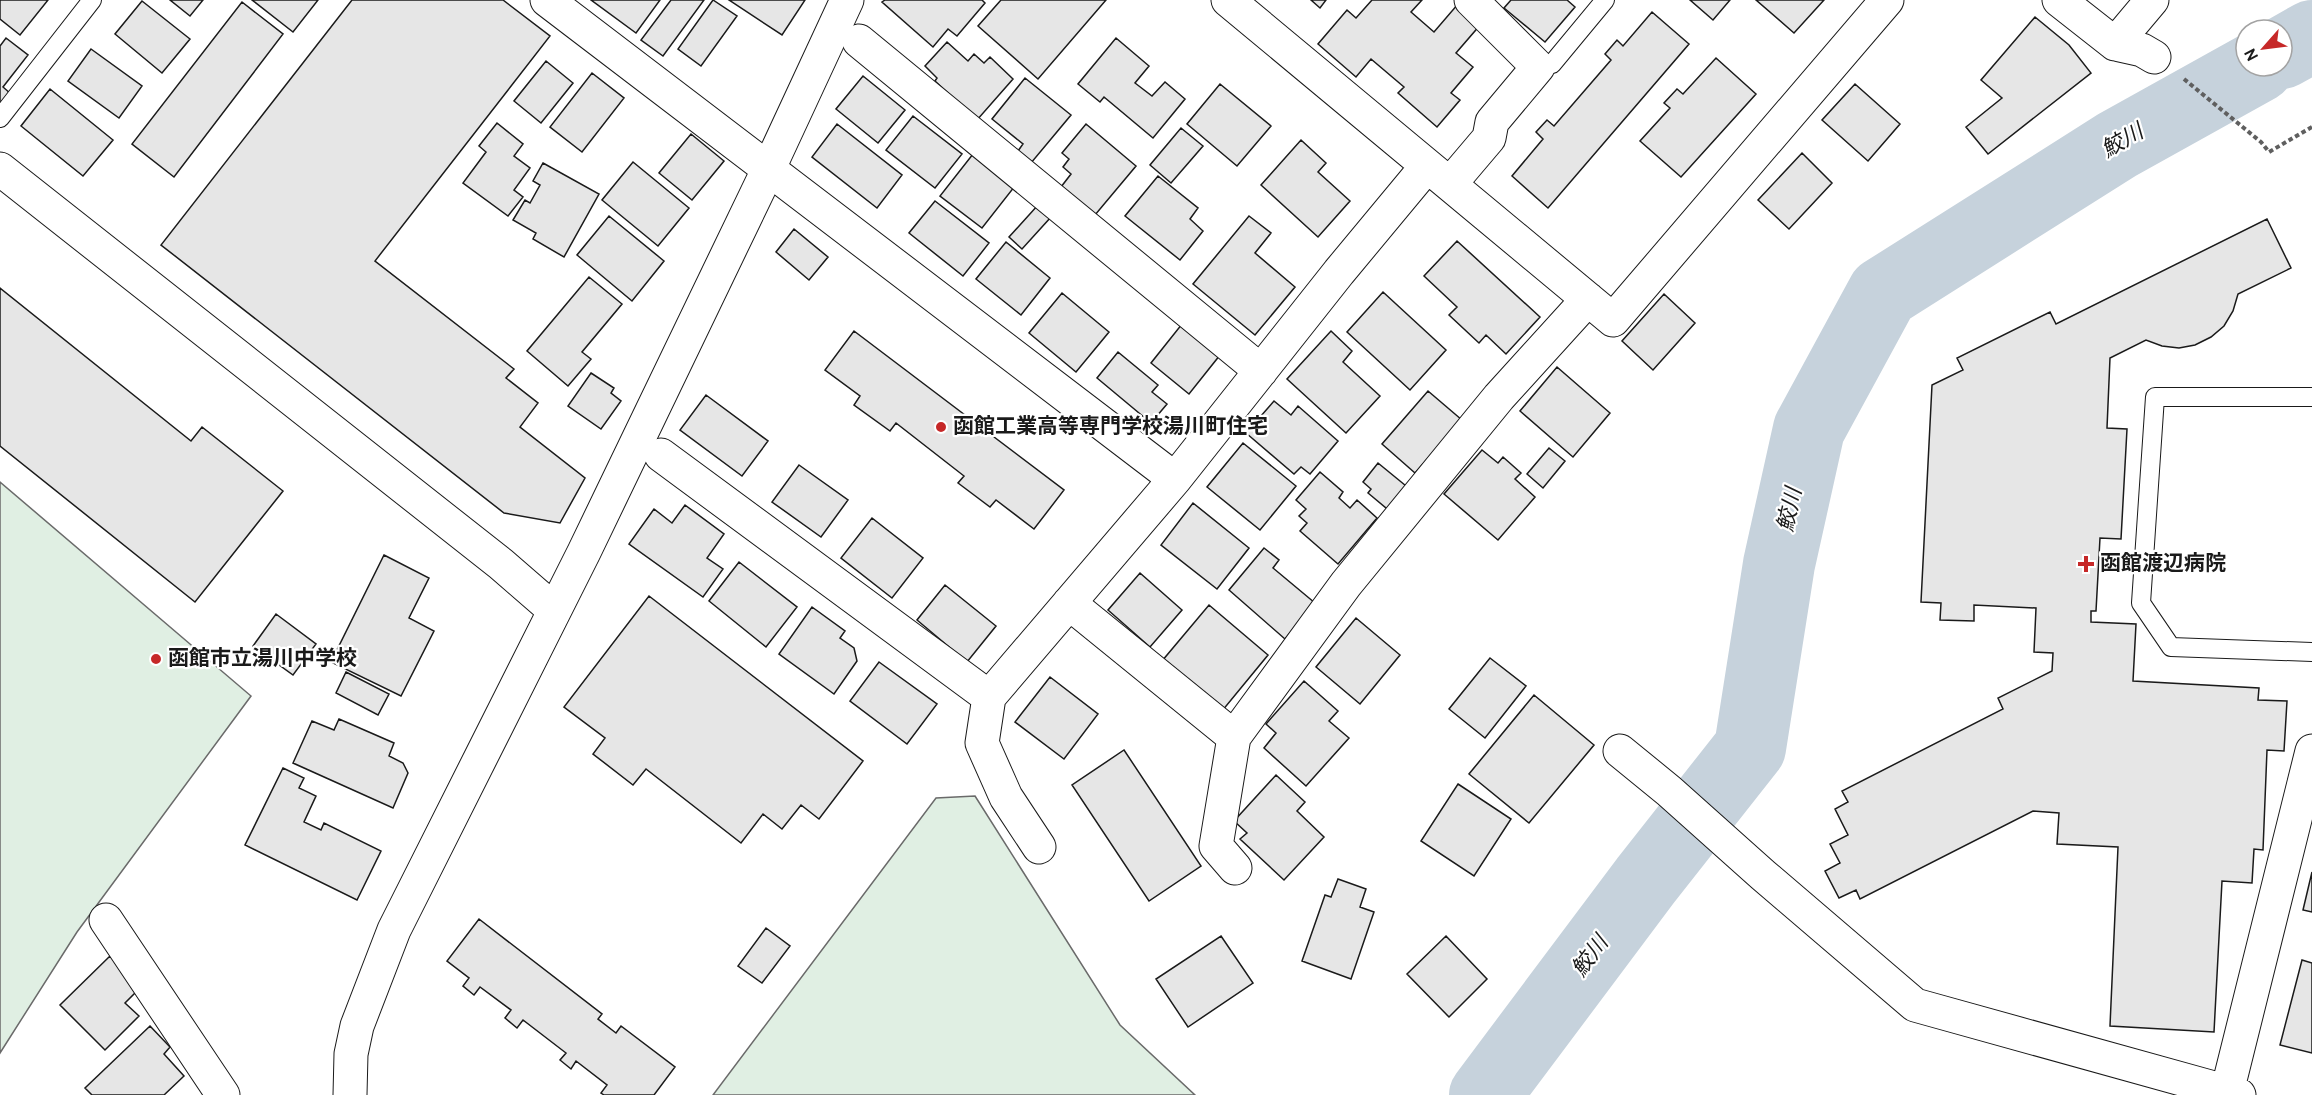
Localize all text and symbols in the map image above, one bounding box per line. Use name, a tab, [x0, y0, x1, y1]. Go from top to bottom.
north arrow	[2234, 18, 2294, 78]
text: N	[2241, 44, 2264, 64]
water label: 鮫川	[2097, 118, 2151, 165]
place label: 函館工業高等専門学校湯川町住宅	[953, 414, 1268, 441]
marker: 函館工業高等専門学校湯川町住宅	[934, 420, 948, 434]
water label: 鮫川	[1773, 484, 1809, 534]
place label: 函館渡辺病院	[2100, 551, 2226, 578]
marker: 函館渡辺病院	[2077, 555, 2095, 573]
place label: 函館市立湯川中学校	[168, 646, 357, 673]
marker: 函館市立湯川中学校	[149, 652, 163, 666]
water label: 鮫川	[1567, 930, 1616, 983]

